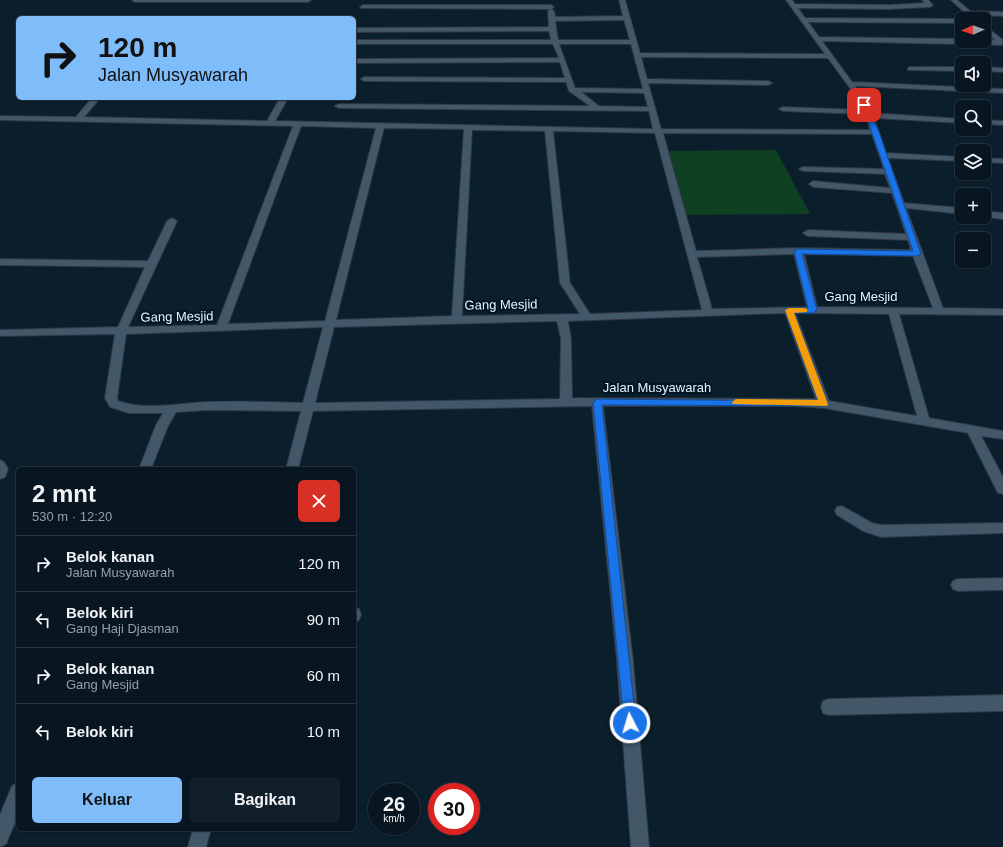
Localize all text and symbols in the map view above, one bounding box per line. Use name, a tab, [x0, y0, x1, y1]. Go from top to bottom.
north arrow	[955, 12, 991, 48]
map controls	[955, 12, 991, 268]
icon: right	[32, 32, 84, 84]
text: 120 m	[98, 32, 177, 63]
button: sound	[955, 56, 991, 92]
text: Jalan Musyawarah	[98, 65, 248, 85]
pin	[847, 88, 881, 122]
icon: arrive	[853, 94, 875, 116]
button: search	[955, 100, 991, 136]
button: layers	[955, 144, 991, 180]
button: +	[955, 188, 991, 224]
button: −	[955, 232, 991, 268]
street label: Gang Mesjid	[825, 289, 897, 304]
street label: Gang Mesjid	[464, 296, 538, 313]
street label: Gang Mesjid	[140, 308, 214, 325]
street label: Jalan Musyawarah	[603, 380, 711, 395]
text: 2 mnt	[32, 480, 96, 507]
button: close	[298, 480, 340, 522]
text: 530 m · 12:20	[32, 509, 112, 524]
text: Belok kanan	[66, 548, 154, 565]
icon: right	[32, 553, 54, 575]
text: 120 m	[298, 555, 340, 572]
text: Jalan Musyawarah	[66, 565, 174, 580]
text: Belok kiri	[66, 604, 134, 621]
icon: left	[32, 609, 54, 631]
text: 90 m	[307, 611, 340, 628]
text: Gang Haji Djasman	[66, 621, 179, 636]
text: Belok kanan	[66, 660, 154, 677]
icon: right	[32, 665, 54, 687]
text: 60 m	[307, 667, 340, 684]
text: Gang Mesjid	[66, 677, 139, 692]
position arrow	[609, 702, 651, 744]
icon: left	[32, 721, 54, 743]
text: Belok kiri	[66, 723, 134, 740]
text: 10 m	[307, 723, 340, 740]
button: Keluar	[32, 777, 182, 823]
button: Bagikan	[190, 777, 340, 823]
speed limit sign: 30	[428, 783, 480, 835]
text: 26	[383, 793, 405, 815]
text: km/h	[383, 813, 405, 824]

